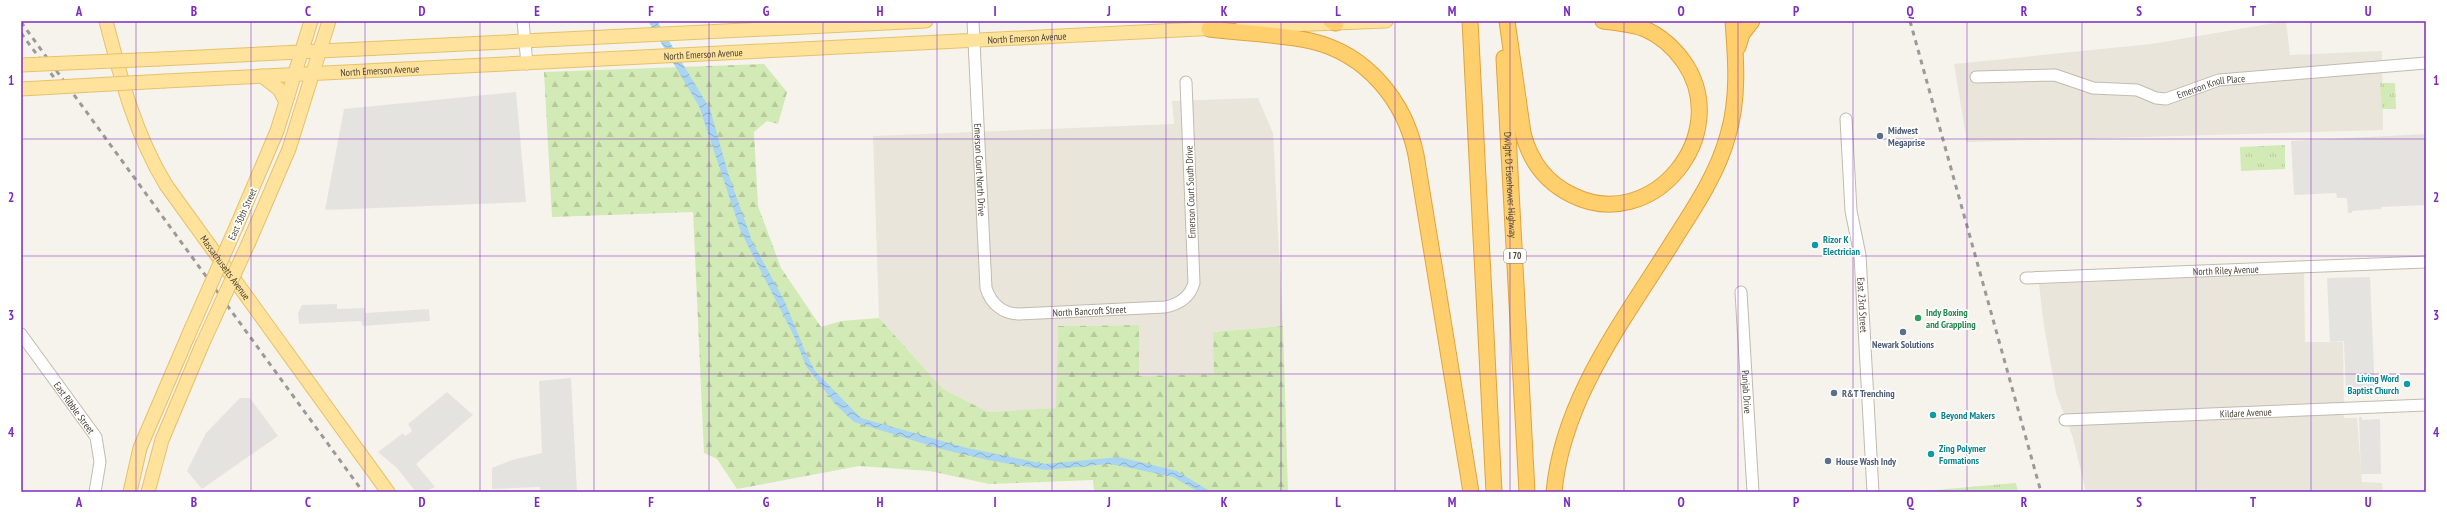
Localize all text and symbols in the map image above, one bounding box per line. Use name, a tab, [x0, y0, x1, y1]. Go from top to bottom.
text: A	[75, 3, 83, 20]
text: B	[191, 3, 197, 20]
text: C	[305, 3, 311, 20]
text: D	[419, 3, 426, 20]
text: E	[534, 3, 540, 20]
text: F	[648, 3, 654, 20]
text: G	[763, 3, 770, 20]
text: H	[877, 3, 884, 20]
text: I	[993, 3, 997, 20]
text: J	[1106, 3, 1111, 20]
text: K	[1221, 3, 1228, 20]
text: L	[1335, 3, 1341, 20]
text: M	[1448, 3, 1457, 20]
text: N	[1563, 3, 1571, 20]
text: O	[1677, 3, 1685, 20]
text: P	[1793, 3, 1799, 20]
text: Q	[1906, 3, 1914, 20]
text: R	[2021, 3, 2028, 20]
text: S	[2136, 3, 2142, 20]
text: T	[2250, 3, 2257, 20]
text: U	[2365, 3, 2372, 20]
street label: North Emerson Avenue	[987, 30, 1067, 47]
street label: North Emerson Avenue	[664, 46, 743, 63]
street label: North Emerson Avenue	[340, 62, 420, 79]
text: 1	[8, 72, 14, 89]
street label: Emerson Knoll Place	[2175, 72, 2246, 102]
text: 1	[2433, 72, 2439, 89]
street label: Emerson Court North Drive	[971, 123, 988, 217]
place label: Midwest Megaprise	[1888, 124, 1925, 149]
marker: Midwest Megaprise	[1875, 131, 1885, 141]
street label: Dwight D Eisenhower Highway	[1501, 132, 1520, 238]
street label: Emerson Court South Drive	[1182, 145, 1199, 239]
street label: East 30th Street	[225, 186, 260, 242]
text: 2	[8, 189, 14, 206]
text: 2	[2433, 189, 2439, 206]
street label: Massachusetts Avenue	[197, 233, 253, 303]
place label: Rizor K Electrician	[1823, 233, 1860, 258]
marker: Rizor K Electrician	[1810, 240, 1820, 250]
road number: I 70	[1504, 249, 1526, 263]
street label: North Riley Avenue	[2193, 263, 2259, 278]
street label: East 23rd Street	[1854, 277, 1870, 333]
street label: North Bancroft Street	[1052, 303, 1127, 319]
place label: Indy Boxing and Grappling	[1926, 306, 1976, 331]
text: 3	[8, 307, 14, 324]
text: 3	[2433, 307, 2439, 324]
marker: Indy Boxing and Grappling	[1913, 313, 1923, 323]
marker: Newark Solutions	[1898, 327, 1908, 337]
place label: Newark Solutions	[1872, 338, 1934, 351]
street label: Punjab Drive	[1739, 370, 1754, 414]
place label: Living Word Baptist Church	[2348, 372, 2400, 397]
street label: East Ribble Street	[51, 379, 98, 437]
marker: Living Word Baptist Church	[2402, 379, 2412, 389]
place label: R&T Trenching	[1842, 387, 1895, 400]
marker: R&T Trenching	[1829, 388, 1839, 398]
street label: Kildare Avenue	[2220, 405, 2272, 421]
place label: Beyond Makers	[1941, 409, 1995, 422]
marker: Beyond Makers	[1928, 410, 1938, 420]
text: 4	[8, 424, 15, 441]
text: 4	[2433, 424, 2440, 441]
place label: Zing Polymer Formations	[1939, 442, 1986, 467]
marker: Zing Polymer Formations	[1926, 449, 1936, 459]
place label: House Wash Indy	[1836, 455, 1897, 468]
marker: House Wash Indy	[1823, 456, 1833, 466]
text: A	[75, 494, 83, 511]
text: B	[191, 494, 197, 511]
text: C	[305, 494, 311, 511]
text: D	[419, 494, 426, 511]
text: E	[534, 494, 540, 511]
text: F	[648, 494, 654, 511]
text: G	[763, 494, 770, 511]
text: H	[877, 494, 884, 511]
text: I	[993, 494, 997, 511]
text: J	[1106, 494, 1111, 511]
text: K	[1221, 494, 1228, 511]
text: L	[1335, 494, 1341, 511]
text: M	[1448, 494, 1457, 511]
text: N	[1563, 494, 1571, 511]
text: O	[1677, 494, 1685, 511]
text: P	[1793, 494, 1799, 511]
text: Q	[1906, 494, 1914, 511]
text: R	[2021, 494, 2028, 511]
text: S	[2136, 494, 2142, 511]
text: T	[2250, 494, 2257, 511]
text: U	[2365, 494, 2372, 511]

